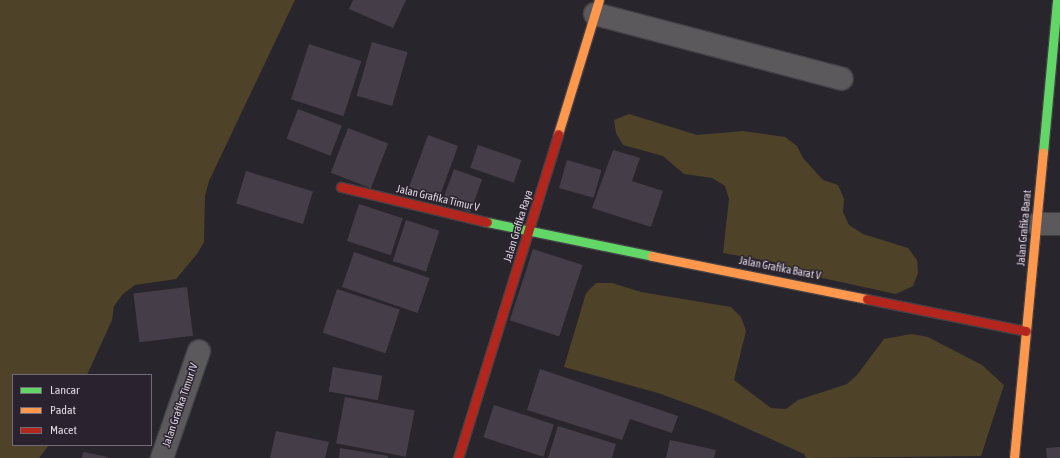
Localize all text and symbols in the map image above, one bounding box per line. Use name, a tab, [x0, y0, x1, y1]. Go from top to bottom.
street label: Jalan Grafika Timur V	[395, 182, 481, 214]
street label: Jalan Grafika Raya	[501, 188, 535, 264]
street label: Jalan Grafika Barat	[1014, 189, 1034, 267]
street label: Jalan Grafika Barat V	[738, 254, 822, 282]
street label: Jalan Grafika Timur IV	[159, 361, 201, 449]
legend	[12, 374, 152, 446]
text: Lancar	[50, 383, 80, 397]
text: Padat	[50, 403, 76, 417]
text: Macet	[50, 423, 77, 437]

